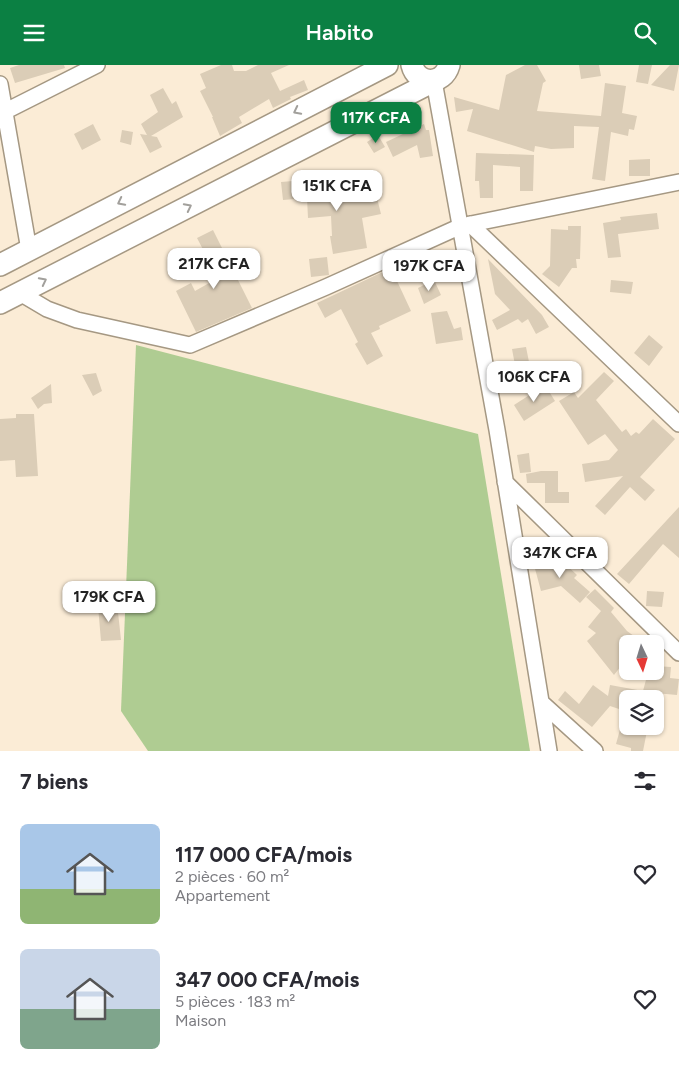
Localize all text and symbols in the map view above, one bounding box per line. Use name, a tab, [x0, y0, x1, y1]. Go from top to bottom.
icon: menu	[20, 19, 48, 47]
text: Habito	[306, 19, 373, 46]
icon: search	[631, 19, 659, 47]
pin: 117K CFA	[324, 101, 428, 144]
one-way arrow	[293, 105, 302, 115]
text: 117K CFA	[342, 108, 410, 127]
pin: 151K CFA	[285, 169, 389, 212]
text: 151K CFA	[302, 176, 372, 195]
one-way arrow	[117, 196, 126, 206]
one-way arrow	[183, 203, 192, 213]
pin: 217K CFA	[162, 247, 266, 290]
pin: 197K CFA	[377, 249, 481, 292]
text: 217K CFA	[178, 254, 250, 273]
text: 197K CFA	[393, 256, 465, 275]
one-way arrow	[38, 277, 47, 287]
pin: 106K CFA	[482, 361, 586, 403]
text: 106K CFA	[498, 367, 570, 386]
pin: 347K CFA	[508, 537, 612, 579]
text: 347K CFA	[523, 543, 597, 562]
pin: 179K CFA	[57, 581, 161, 623]
text: 179K CFA	[73, 587, 145, 606]
north arrow	[619, 635, 664, 680]
map controls	[619, 635, 664, 735]
button: layers	[619, 690, 664, 735]
icon: filters	[631, 767, 659, 795]
text: 7 biens	[20, 769, 88, 794]
text: 117 000 CFA/mois	[175, 842, 352, 867]
icon: home	[60, 844, 120, 904]
icon: heart	[631, 860, 659, 888]
text: 2 pièces · 60 m²	[175, 867, 289, 886]
text: Appartement	[175, 886, 270, 905]
text: 347 000 CFA/mois	[175, 967, 359, 992]
icon: home	[60, 969, 120, 1029]
icon: heart	[631, 985, 659, 1013]
text: 5 pièces · 183 m²	[175, 992, 295, 1011]
text: Maison	[175, 1011, 226, 1030]

